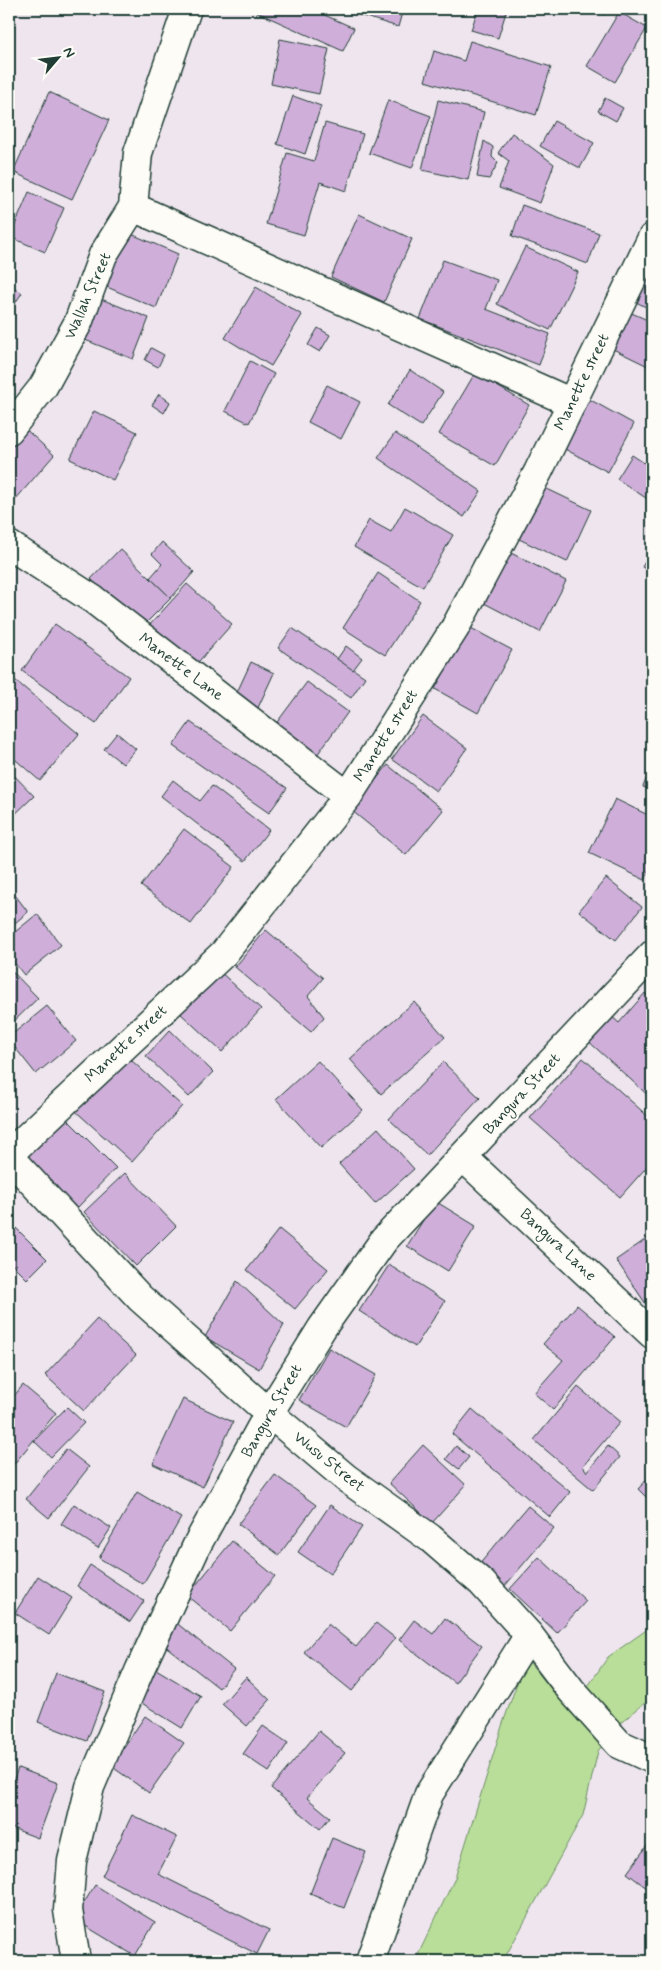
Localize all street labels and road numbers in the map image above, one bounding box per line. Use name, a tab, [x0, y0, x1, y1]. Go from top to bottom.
street label: Wallah Street	[59, 249, 117, 343]
street label: Manette street	[549, 330, 615, 434]
street label: Manette Lane	[134, 628, 228, 706]
street label: Manette street	[349, 686, 423, 786]
street label: Manette street	[80, 1000, 172, 1088]
street label: Bangura Street	[479, 1049, 566, 1140]
street label: Bangura Lane	[514, 1204, 601, 1287]
street label: Bangura Street	[237, 1361, 308, 1462]
street label: Wusu Street	[289, 1427, 369, 1497]

